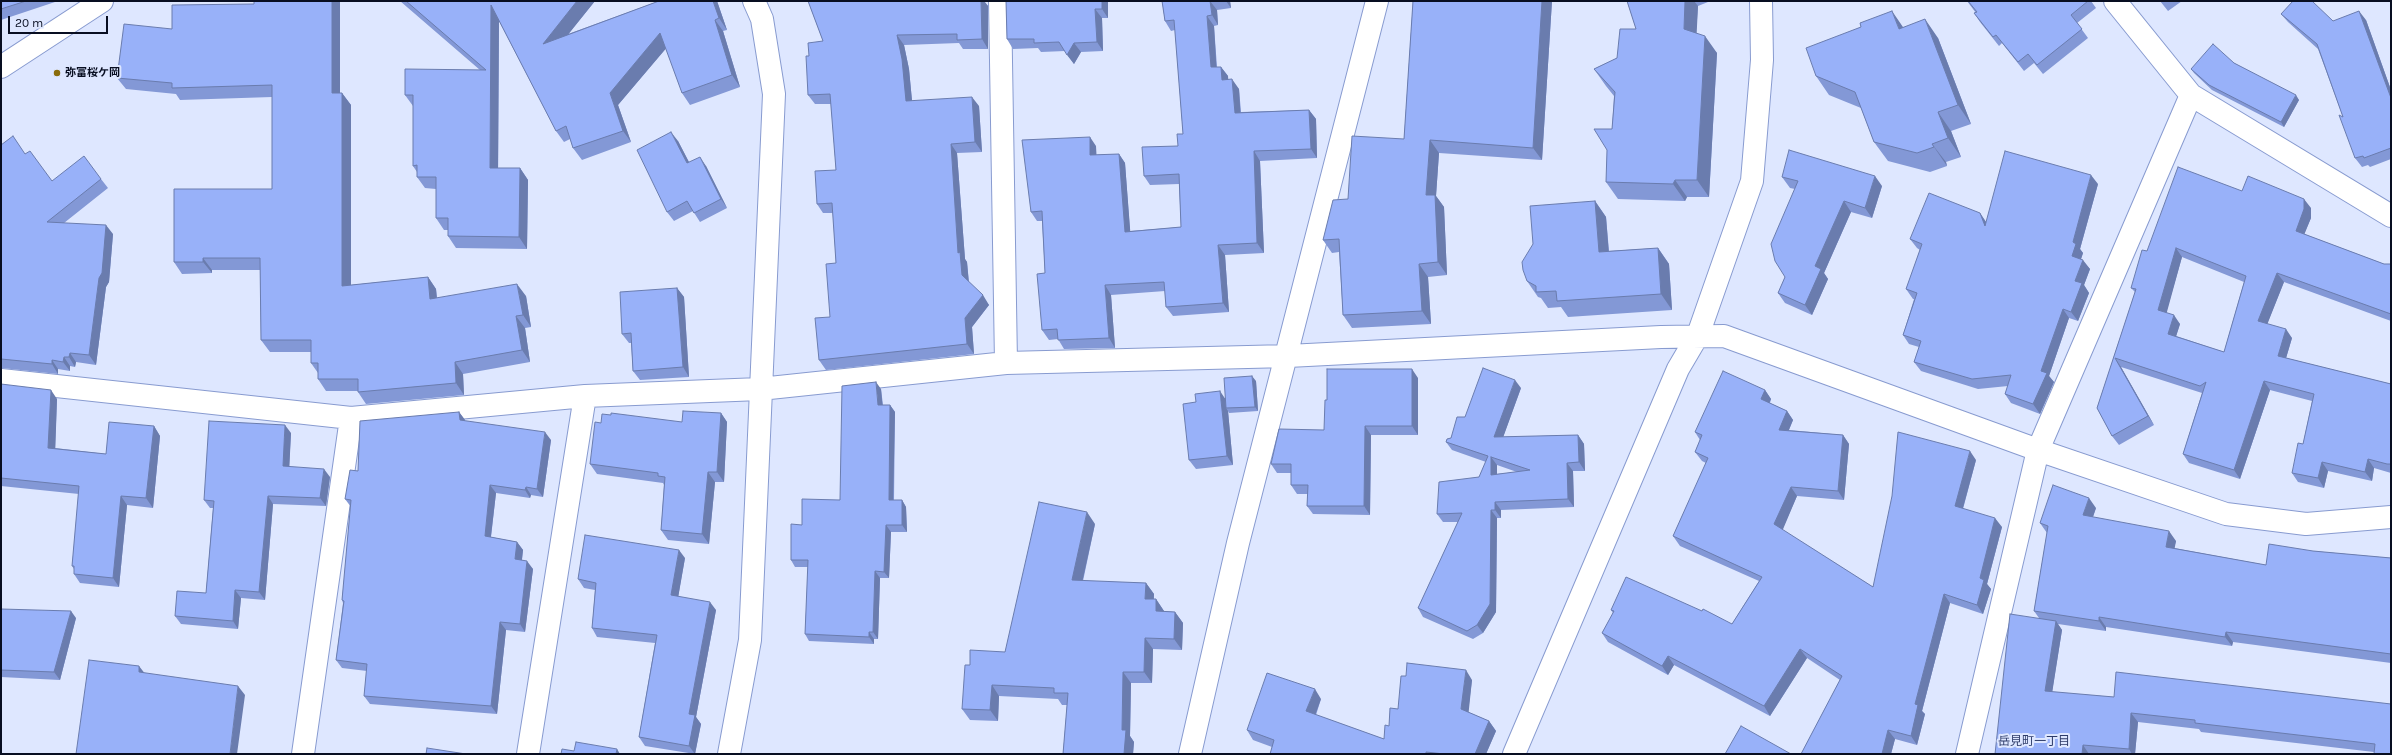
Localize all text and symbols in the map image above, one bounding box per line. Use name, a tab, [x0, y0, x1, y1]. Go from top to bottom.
scale bar	[10, 8, 110, 34]
text: 20 m	[15, 16, 43, 30]
place label: 弥富桜ケ岡	[65, 66, 120, 80]
marker: 弥富桜ケ岡	[52, 68, 62, 78]
district label: 岳見町一丁目	[1998, 735, 2070, 749]

